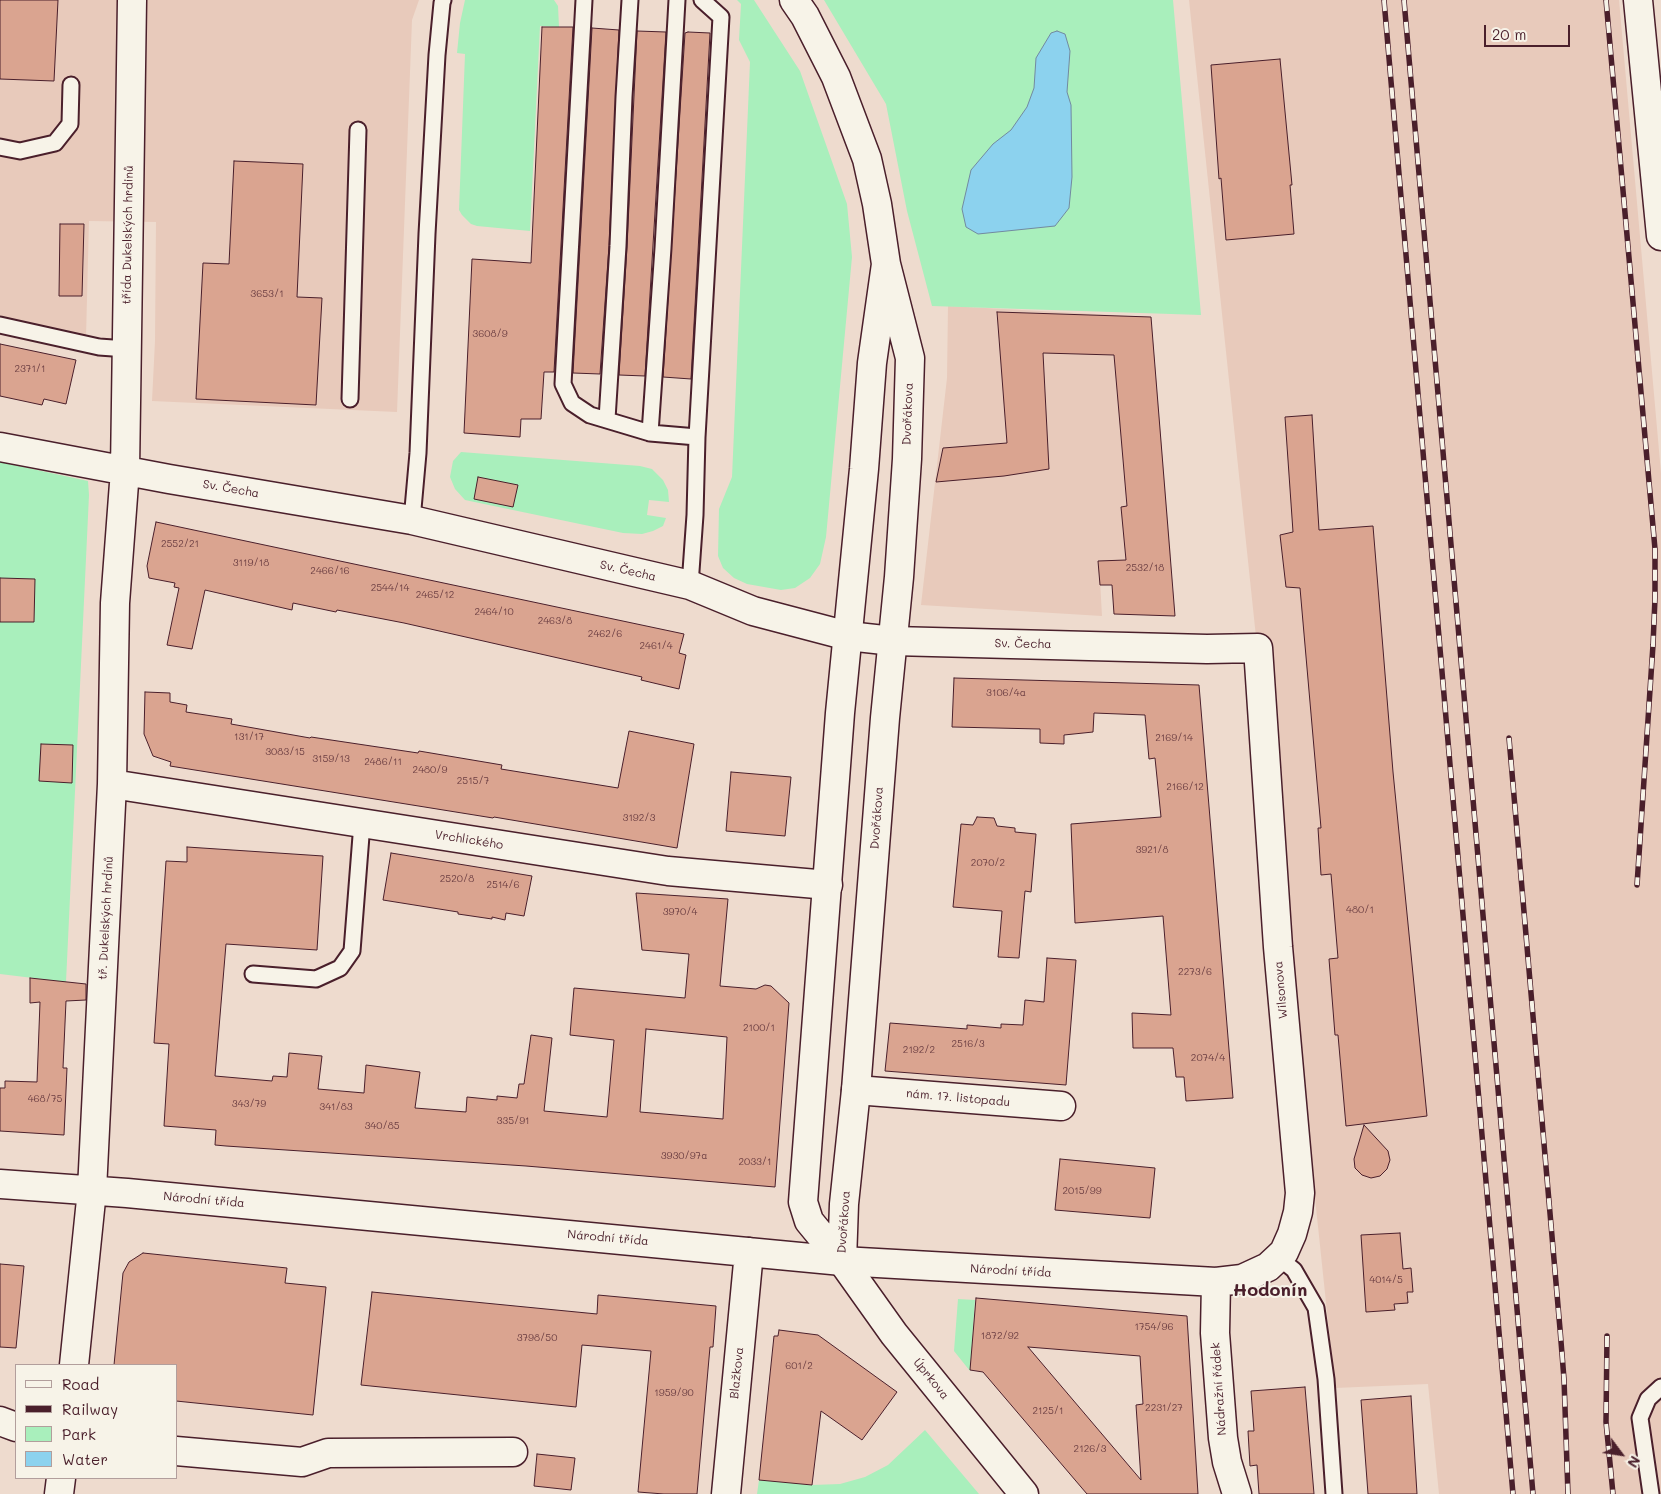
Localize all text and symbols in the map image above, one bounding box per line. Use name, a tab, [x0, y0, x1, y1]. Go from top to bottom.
scale bar	[1486, 15, 1572, 47]
text: 20 m	[1492, 24, 1526, 44]
street label: třída Dukelských hrdinů	[120, 165, 136, 305]
house number: 3653/1	[250, 288, 284, 300]
house number: 3608/9	[472, 328, 508, 340]
house number: 2371/1	[14, 363, 46, 375]
street label: Dvořákova	[900, 383, 916, 445]
street label: Sv. Čecha	[202, 477, 260, 501]
house number: 2552/21	[161, 538, 199, 550]
house number: 3119/18	[233, 557, 269, 569]
street label: Sv. Čecha	[599, 558, 657, 584]
house number: 2532/18	[1126, 562, 1164, 574]
house number: 2466/16	[310, 565, 350, 577]
house number: 2544/14	[371, 582, 409, 594]
house number: 2465/12	[416, 589, 454, 601]
house number: 2464/10	[474, 606, 514, 618]
house number: 2463/8	[538, 615, 572, 627]
house number: 2462/6	[588, 628, 622, 640]
street label: Sv. Čecha	[994, 636, 1052, 652]
house number: 2461/4	[639, 640, 673, 652]
house number: 3106/4a	[986, 687, 1026, 699]
house number: 131/17	[234, 731, 264, 743]
house number: 2169/14	[1155, 732, 1193, 744]
house number: 3083/15	[265, 746, 305, 758]
house number: 3159/13	[312, 753, 350, 765]
house number: 2486/11	[364, 756, 402, 768]
house number: 2480/9	[413, 764, 447, 776]
house number: 2515/7	[457, 775, 489, 787]
house number: 2166/12	[1166, 781, 1204, 793]
street label: Dvořákova	[868, 786, 886, 850]
house number: 3192/3	[623, 812, 655, 824]
street label: Vrchlického	[434, 827, 504, 853]
house number: 3921/8	[1135, 844, 1169, 856]
street label: tř. Dukelských hrdinů	[96, 856, 116, 980]
house number: 2070/2	[971, 857, 1005, 869]
house number: 2520/8	[440, 873, 474, 885]
house number: 2514/6	[486, 879, 520, 891]
house number: 480/1	[1346, 904, 1374, 916]
house number: 3970/4	[663, 906, 697, 918]
street label: Wilsonova	[1271, 961, 1291, 1019]
house number: 2273/6	[1178, 966, 1212, 978]
house number: 2100/1	[743, 1022, 775, 1034]
house number: 2516/3	[951, 1038, 985, 1050]
house number: 2192/2	[903, 1044, 935, 1056]
house number: 2074/4	[1191, 1052, 1225, 1064]
street label: nám. 17. listopadu	[905, 1086, 1011, 1110]
house number: 468/75	[28, 1093, 62, 1105]
house number: 343/79	[232, 1098, 266, 1110]
house number: 341/83	[319, 1101, 353, 1113]
house number: 335/91	[496, 1115, 530, 1127]
house number: 340/85	[364, 1120, 400, 1132]
house number: 3930/97a	[661, 1150, 707, 1162]
house number: 2033/1	[738, 1156, 772, 1168]
house number: 2015/99	[1062, 1185, 1102, 1197]
street label: Národní třída	[163, 1189, 245, 1211]
street label: Dvořákova	[835, 1190, 853, 1254]
street label: Národní třída	[567, 1227, 649, 1249]
street label: Národní třída	[970, 1262, 1052, 1280]
house number: 4014/5	[1369, 1274, 1403, 1286]
district label: Hodonín	[1233, 1279, 1307, 1301]
house number: 1754/96	[1135, 1321, 1173, 1333]
house number: 1872/92	[981, 1330, 1019, 1342]
house number: 3798/50	[517, 1332, 557, 1344]
street label: Nádražní řádek	[1209, 1342, 1229, 1436]
street label: Blažkova	[727, 1346, 747, 1400]
street label: Úprkova	[910, 1356, 952, 1402]
house number: 601/2	[785, 1360, 813, 1372]
legend	[15, 1364, 178, 1479]
text: Road	[62, 1374, 99, 1394]
house number: 1959/90	[654, 1387, 694, 1399]
text: Railway	[62, 1399, 118, 1419]
house number: 2231/27	[1145, 1402, 1183, 1414]
house number: 2125/1	[1032, 1405, 1064, 1417]
text: Park	[62, 1424, 96, 1444]
north arrow	[1596, 1429, 1646, 1479]
house number: 2126/3	[1074, 1443, 1106, 1455]
text: Water	[62, 1449, 108, 1469]
text: N	[1623, 1453, 1645, 1471]

